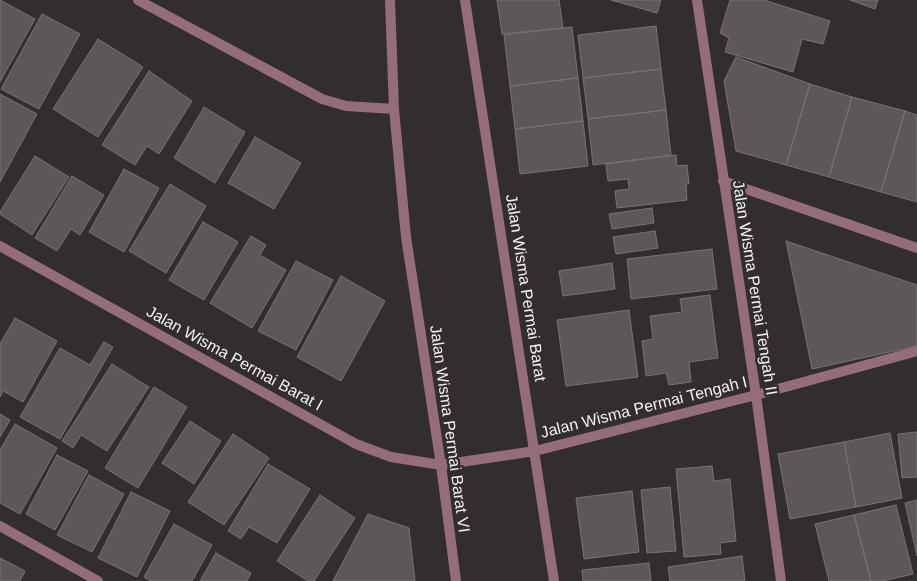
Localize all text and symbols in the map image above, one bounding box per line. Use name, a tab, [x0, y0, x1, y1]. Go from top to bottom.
street label: Jalan Wisma Permai Tengah II	[728, 179, 780, 397]
street label: Jalan Wisma Permai Barat	[501, 193, 549, 383]
street label: Jalan Wisma Permai Barat I	[143, 303, 325, 415]
street label: Jalan Wisma Permai Barat VI	[425, 324, 473, 534]
street label: Jalan Wisma Permai Tengah I	[539, 373, 749, 443]

